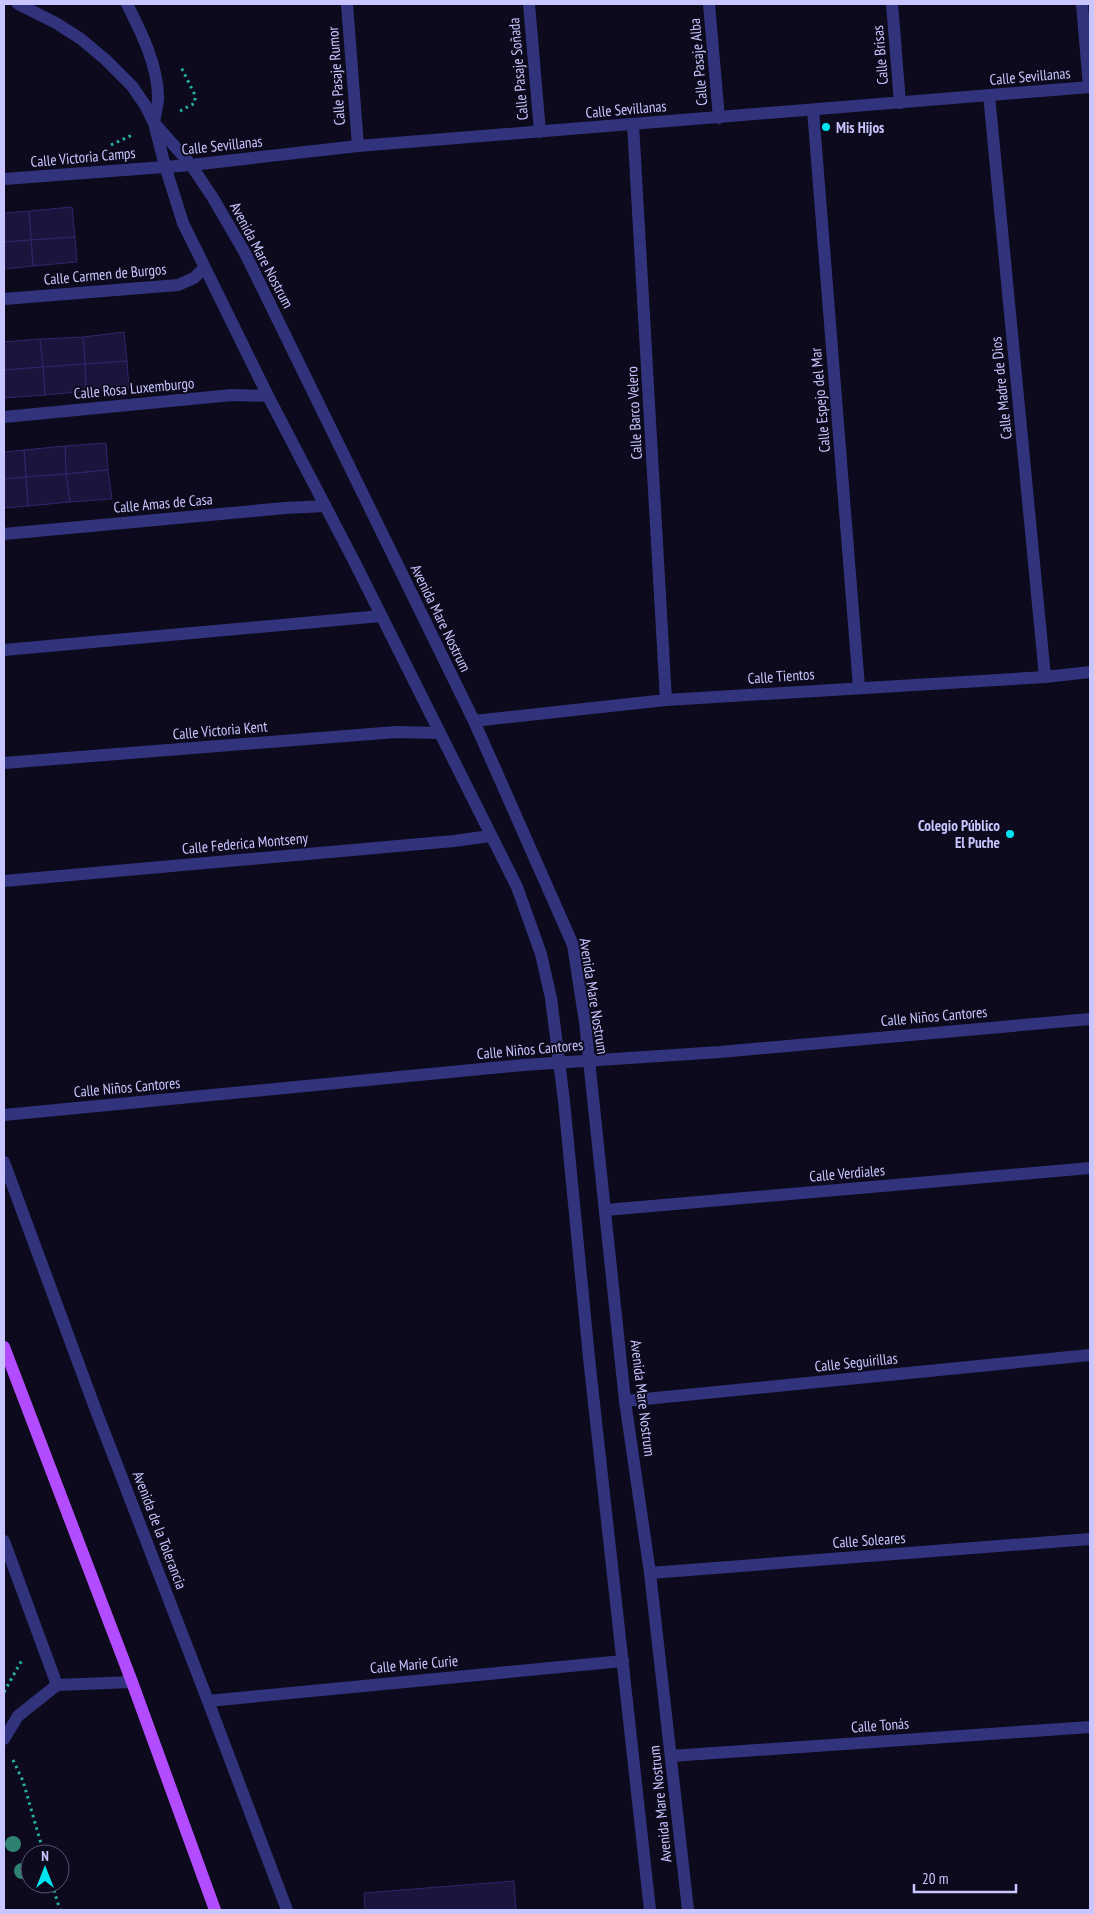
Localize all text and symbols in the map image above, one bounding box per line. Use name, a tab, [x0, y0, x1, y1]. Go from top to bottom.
street label: Calle Pasaje Soñada	[504, 17, 532, 121]
street label: Calle Pasaje Alba	[685, 17, 711, 107]
street label: Calle Brisas	[868, 24, 892, 86]
street label: Calle Pasaje Rumor	[323, 25, 349, 126]
street label: Calle Sevillanas	[989, 63, 1071, 89]
street label: Calle Sevillanas	[585, 96, 667, 122]
place label: Mis Hijos	[836, 118, 884, 137]
marker: Mis Hijos	[820, 121, 832, 133]
street label: Calle Sevillanas	[181, 131, 263, 159]
street label: Calle Victoria Camps	[30, 143, 136, 171]
street label: Avenida Mare Nostrum	[226, 199, 298, 311]
street label: Calle Carmen de Burgos	[43, 259, 167, 289]
street label: Calle Madre de Dios	[986, 336, 1016, 440]
street label: Calle Espejo del Mar	[806, 346, 834, 453]
street label: Calle Barco Velero	[622, 366, 646, 460]
street label: Calle Rosa Luxemburgo	[73, 373, 195, 403]
street label: Calle Amas de Casa	[113, 489, 213, 517]
street label: Avenida Mare Nostrum	[407, 561, 475, 675]
street label: Calle Tientos	[747, 664, 815, 688]
street label: Calle Victoria Kent	[172, 716, 268, 744]
place label: Colegio Público El Puche	[918, 816, 1000, 852]
street label: Calle Federica Montseny	[181, 828, 309, 858]
marker: Colegio Público El Puche	[1004, 828, 1016, 840]
street label: Avenida Mare Nostrum	[575, 937, 613, 1055]
street label: Calle Niños Cantores	[880, 1002, 988, 1030]
street label: Calle Niños Cantores	[476, 1035, 584, 1063]
street label: Calle Niños Cantores	[73, 1073, 181, 1101]
street label: Calle Verdiales	[808, 1160, 886, 1186]
street label: Avenida Mare Nostrum	[626, 1339, 660, 1457]
street label: Calle Seguirillas	[814, 1348, 898, 1376]
street label: Avenida de la Tolerancia	[129, 1468, 191, 1592]
street label: Calle Soleares	[832, 1528, 906, 1552]
street label: Calle Marie Curie	[369, 1651, 459, 1677]
street label: Calle Tonás	[850, 1714, 910, 1736]
street label: Avenida Mare Nostrum	[644, 1745, 676, 1863]
north arrow	[20, 1844, 70, 1894]
text: N	[41, 1847, 49, 1865]
scale bar	[914, 1862, 1016, 1894]
text: 20 m	[922, 1869, 948, 1888]

